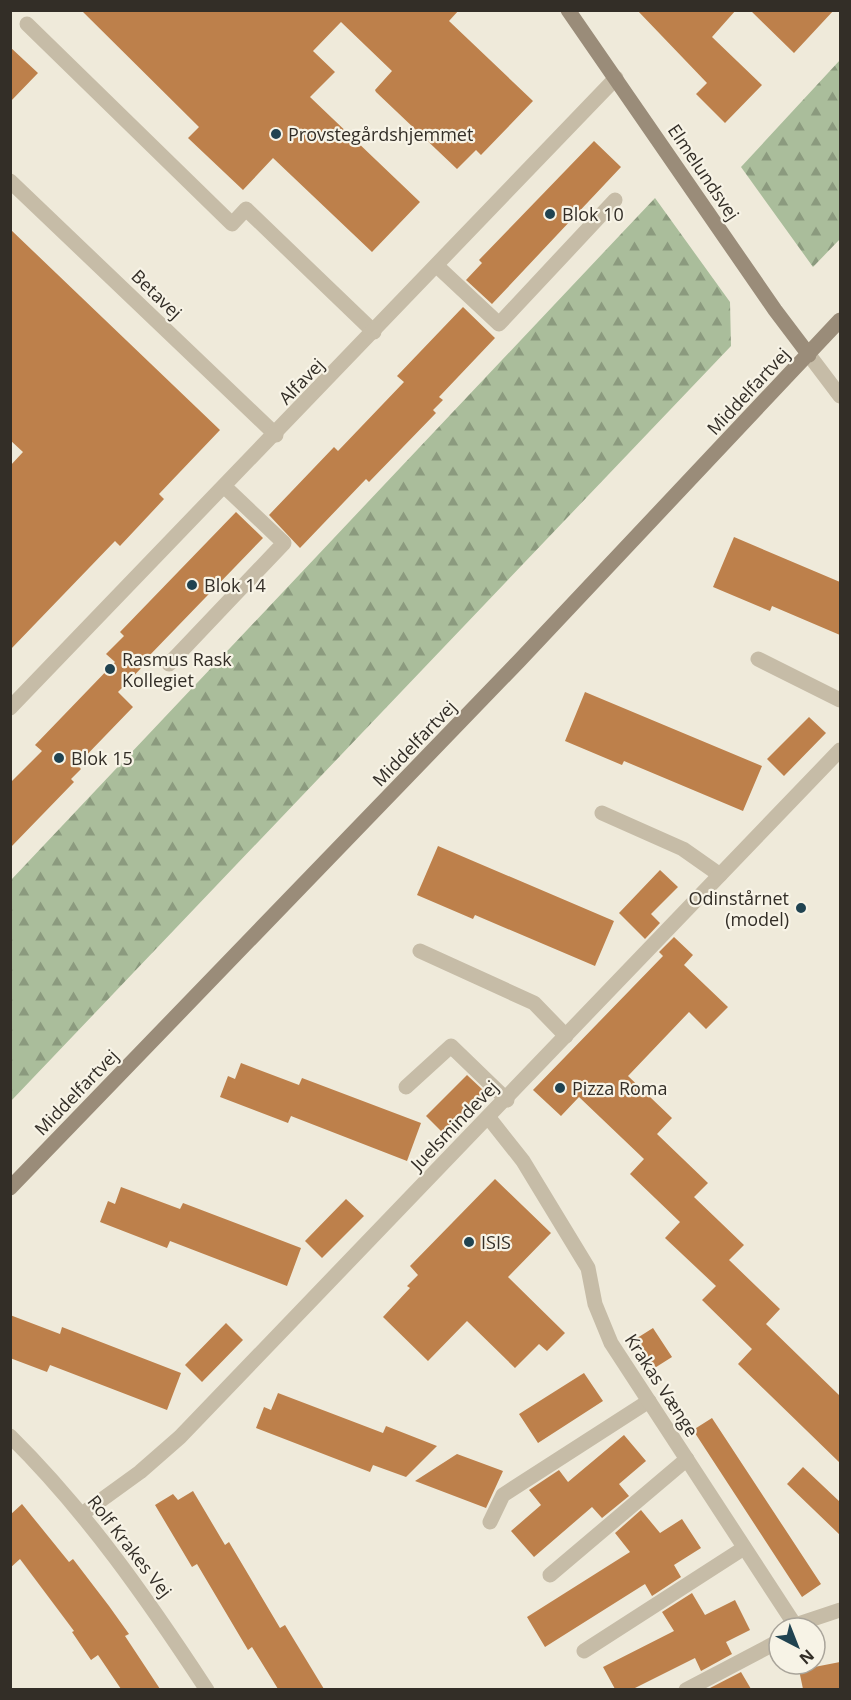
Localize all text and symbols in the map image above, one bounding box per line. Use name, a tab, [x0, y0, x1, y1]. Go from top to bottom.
street label: Elmelundsvej	[663, 119, 745, 225]
place label: Provstegårdshjemmet	[288, 122, 473, 146]
marker: Provstegårdshjemmet	[269, 127, 283, 141]
place label: Blok 10	[562, 202, 624, 226]
marker: Blok 10	[543, 207, 557, 221]
street label: Betavej	[126, 264, 188, 324]
street label: Middelfartvej	[701, 342, 795, 440]
street label: Alfavej	[273, 353, 329, 409]
place label: Blok 14	[204, 573, 266, 597]
marker: Blok 14	[185, 578, 199, 592]
place label: Rasmus Rask Kollegiet	[122, 647, 232, 692]
marker: Rasmus Rask Kollegiet	[103, 662, 117, 676]
street label: Middelfartvej	[367, 695, 461, 791]
place label: Blok 15	[71, 746, 133, 770]
marker: Blok 15	[52, 751, 66, 765]
place label: Odinstårnet (model)	[688, 886, 789, 931]
marker: Odinstårnet (model)	[794, 901, 808, 915]
street label: Middelfartvej	[29, 1044, 123, 1140]
street label: Juelsmindevej	[404, 1075, 503, 1177]
place label: Pizza Roma	[572, 1076, 668, 1100]
marker: Pizza Roma	[553, 1081, 567, 1095]
place label: ISIS	[481, 1230, 511, 1254]
marker: ISIS	[462, 1235, 476, 1249]
street label: Krakas Vænge	[620, 1329, 704, 1441]
street label: Rolf Krakes Vej	[82, 1490, 178, 1602]
north arrow	[767, 1616, 827, 1676]
text: N	[795, 1645, 819, 1670]

